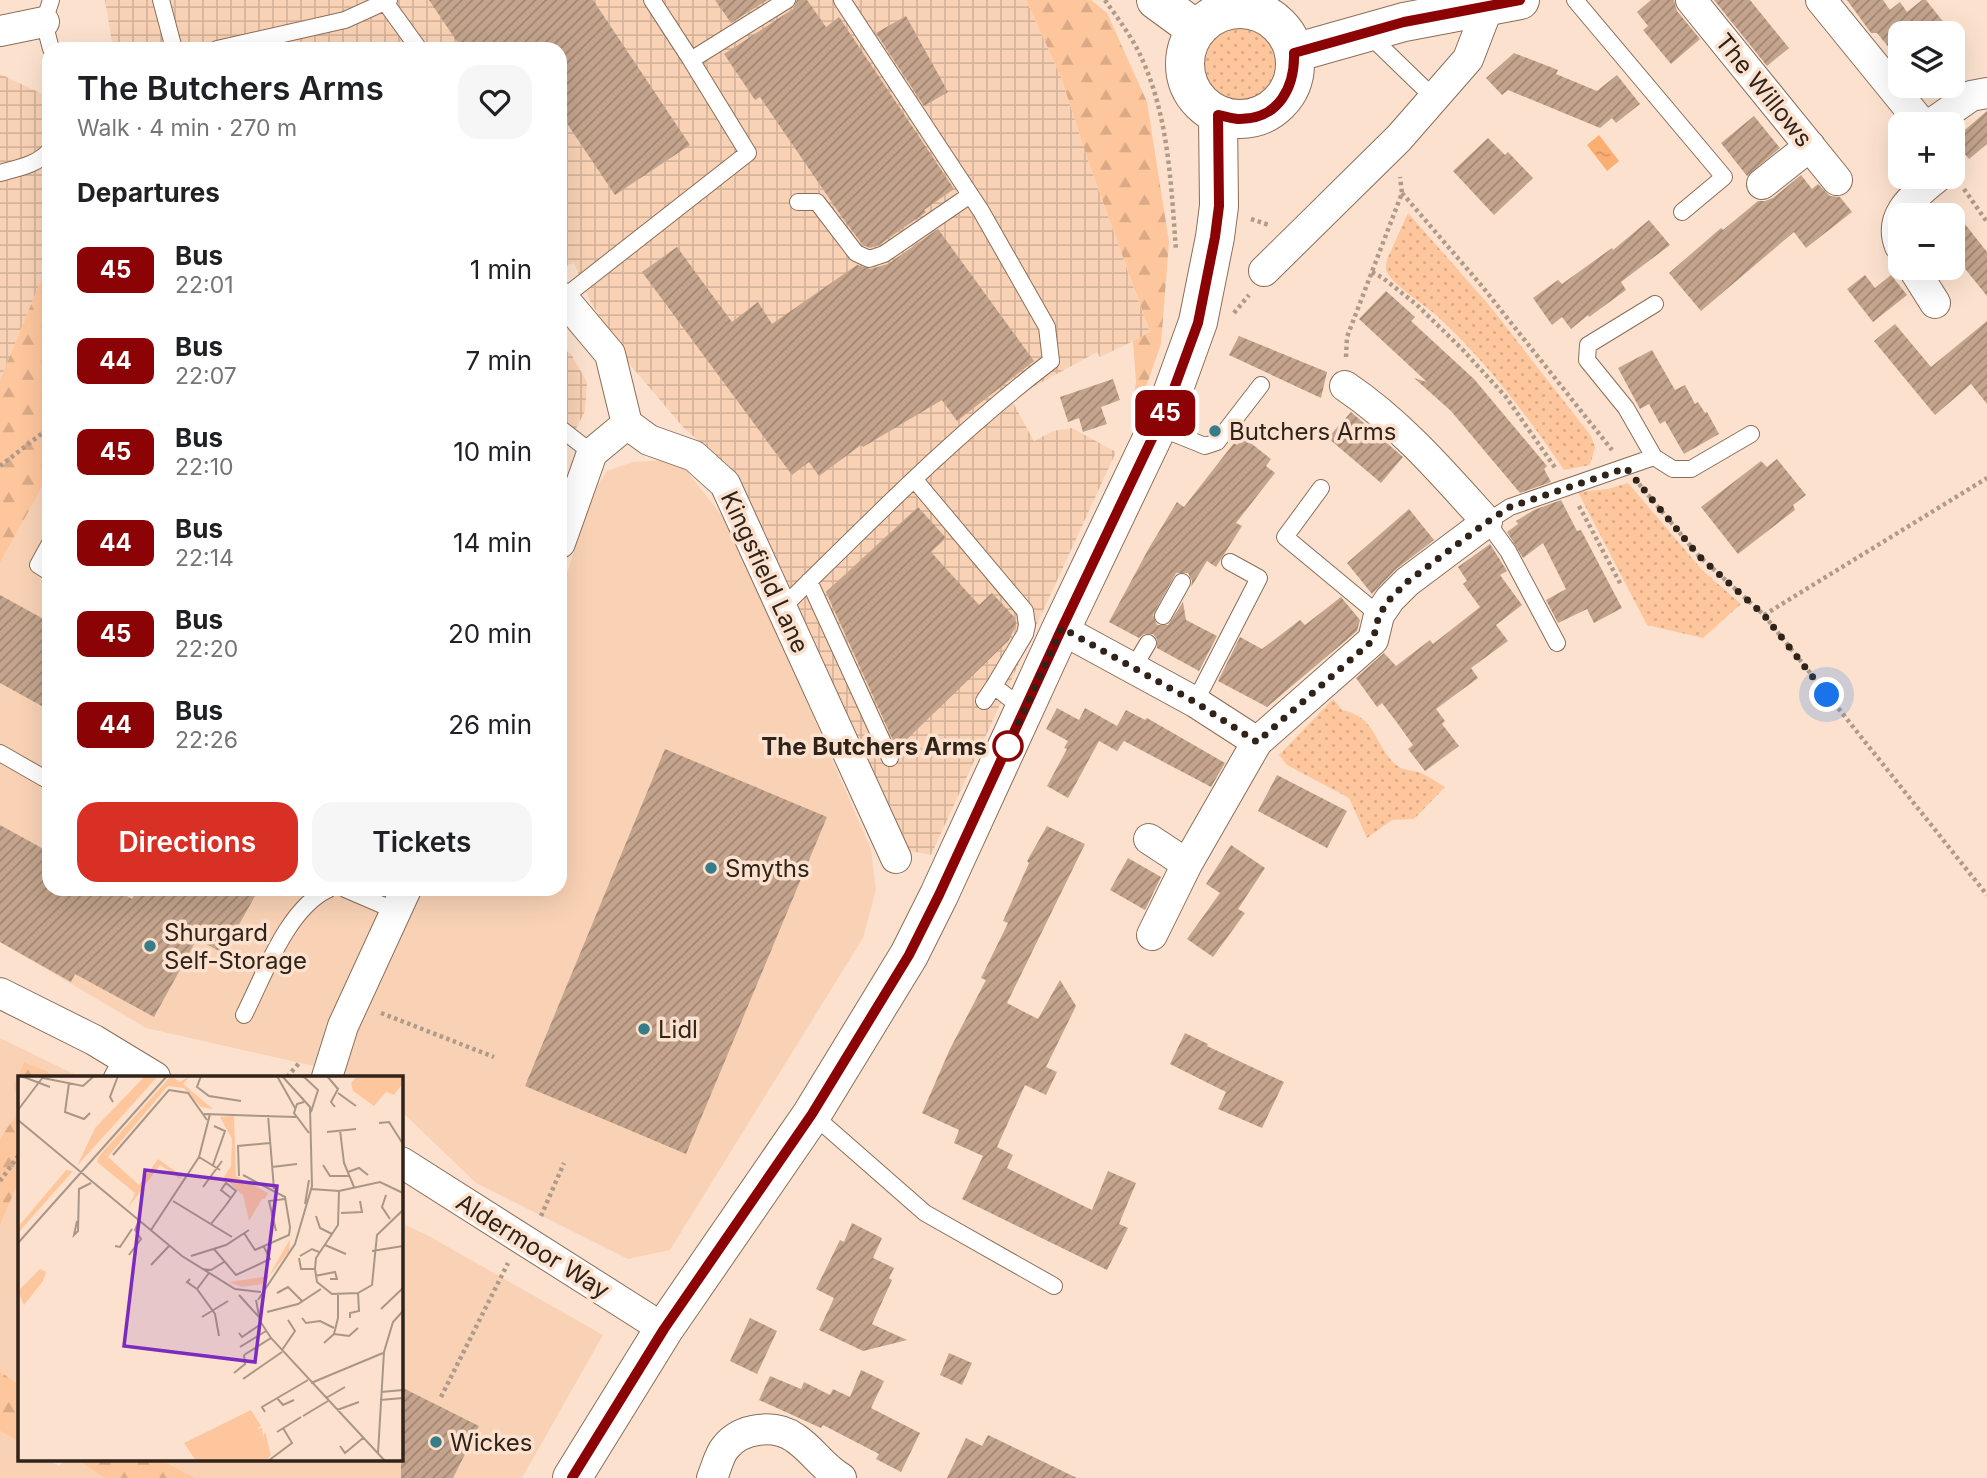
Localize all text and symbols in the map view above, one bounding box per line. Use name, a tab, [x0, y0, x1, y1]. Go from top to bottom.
map controls	[1888, 21, 1965, 280]
button: layers	[1888, 21, 1965, 98]
street label: The Willows	[1709, 27, 1819, 153]
button: heart	[458, 65, 532, 139]
text: The Butchers Arms	[77, 68, 384, 108]
button: +	[1888, 112, 1965, 189]
text: Walk · 4 min · 270 m	[77, 114, 297, 142]
text: Departures	[77, 177, 220, 208]
button: −	[1888, 203, 1965, 280]
text: Bus	[175, 240, 223, 271]
text: 1 min	[470, 254, 532, 285]
text: 45	[100, 255, 131, 284]
text: 22:01	[175, 271, 234, 299]
text: Bus	[175, 331, 223, 362]
text: 7 min	[466, 345, 532, 376]
text: 44	[99, 346, 132, 375]
text: 22:07	[175, 362, 237, 390]
line badge: 45	[1134, 390, 1196, 436]
text: 45	[1149, 398, 1181, 427]
place label: Butchers Arms	[1229, 417, 1397, 446]
text: Bus	[175, 422, 223, 453]
marker: Butchers Arms	[1207, 423, 1223, 439]
text: 10 min	[453, 436, 532, 467]
text: 45	[100, 437, 131, 466]
text: 22:10	[175, 453, 234, 481]
street label: Kingsfield Lane	[715, 487, 815, 657]
text: Bus	[175, 513, 223, 544]
text: 14 min	[453, 527, 532, 558]
text: 44	[99, 528, 132, 557]
text: 22:14	[175, 544, 234, 572]
text: Bus	[175, 604, 223, 635]
text: 20 min	[448, 618, 532, 649]
text: 45	[100, 619, 131, 648]
text: 22:20	[175, 635, 238, 663]
your location	[1809, 677, 1844, 712]
text: Bus	[175, 695, 223, 726]
text: 26 min	[448, 709, 532, 740]
text: 44	[99, 710, 132, 739]
text: 22:26	[175, 726, 238, 754]
marker: The Butchers Arms	[993, 731, 1023, 761]
place label: The Butchers Arms	[761, 732, 987, 761]
button: Directions	[77, 802, 298, 882]
button: Tickets	[312, 802, 532, 882]
place label: Smyths	[725, 854, 810, 883]
marker: Smyths	[703, 860, 719, 876]
place label: Shurgard Self-Storage	[164, 918, 307, 975]
marker: Shurgard Self-Storage	[142, 938, 158, 954]
place label: Lidl	[658, 1015, 698, 1044]
marker: Lidl	[636, 1021, 652, 1037]
inset map	[18, 1076, 402, 1460]
street label: Aldermoor Way	[451, 1187, 615, 1305]
place label: Wickes	[450, 1428, 532, 1457]
marker: Wickes	[428, 1434, 444, 1450]

